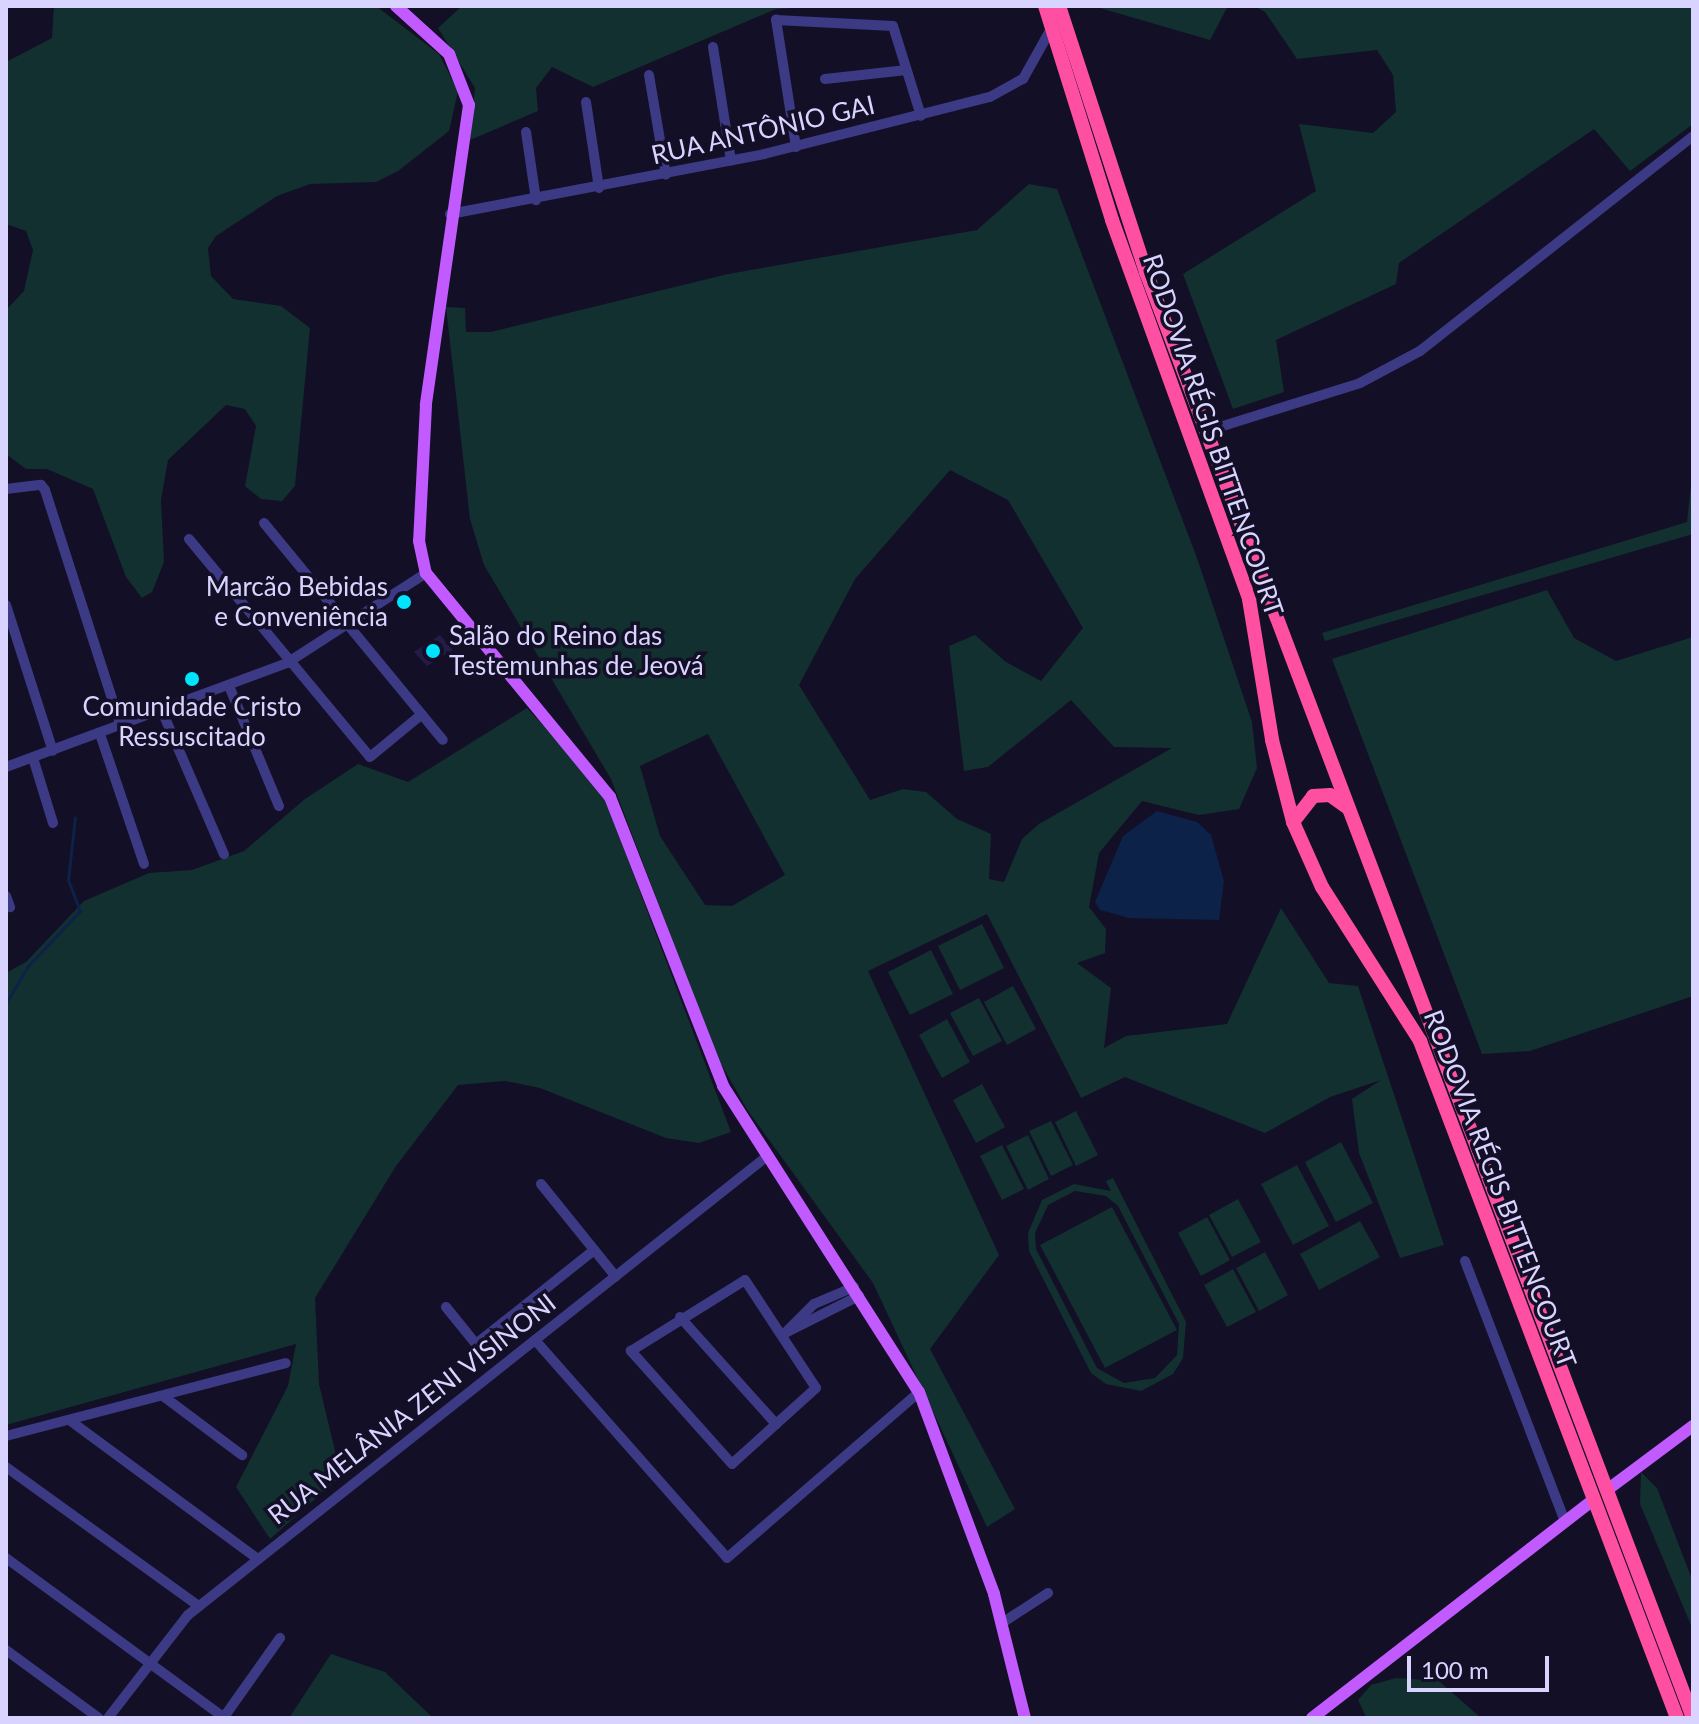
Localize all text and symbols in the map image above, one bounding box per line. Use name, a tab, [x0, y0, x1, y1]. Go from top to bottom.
street label: RUA ANTÔNIO GAI	[647, 89, 879, 171]
street label: RODOVIA RÉGIS BITTENCOURT	[1136, 249, 1290, 621]
place label: Marcão Bebidas e Conveniência	[206, 571, 388, 632]
marker: Marcão Bebidas e Conveniência	[395, 593, 413, 611]
place label: Salão do Reino das Testemunhas de Jeová	[449, 620, 705, 682]
marker: Salão do Reino das Testemunhas de Jeová	[424, 642, 442, 660]
marker: Comunidade Cristo Ressuscitado	[183, 670, 201, 688]
place label: Comunidade Cristo Ressuscitado	[82, 691, 302, 752]
street label: RODOVIA RÉGIS BITTENCOURT	[1417, 1005, 1583, 1373]
street label: RUA MELÂNIA ZENI VISINONI	[261, 1286, 563, 1532]
scale bar	[1411, 1640, 1553, 1690]
text: 100 m	[1421, 1655, 1489, 1684]

